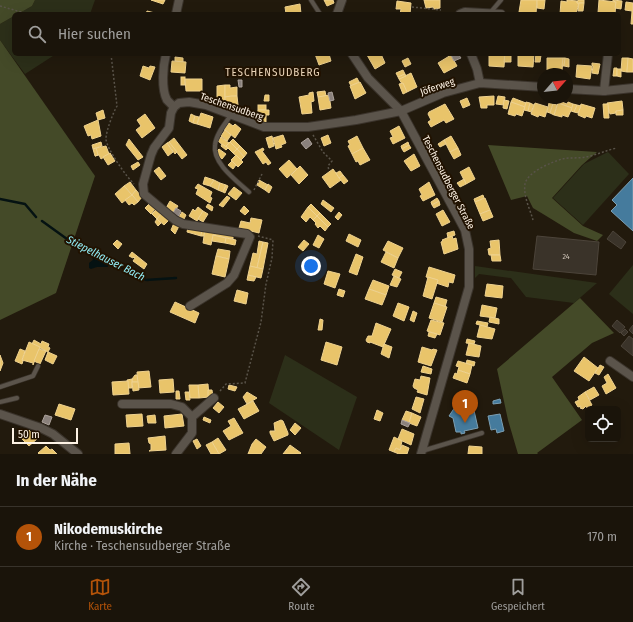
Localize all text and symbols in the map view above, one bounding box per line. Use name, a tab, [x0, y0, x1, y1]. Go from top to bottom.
search box	[12, 12, 621, 56]
icon: search	[26, 23, 48, 45]
text: Hier suchen	[58, 25, 131, 43]
district label: TESCHENSUDBERG	[225, 66, 321, 79]
north arrow	[537, 68, 573, 104]
street label: Jöferweg	[419, 75, 456, 98]
street label: Teschensudberg	[198, 90, 265, 123]
street label: Teschensudberger Straße	[419, 134, 477, 231]
water label: Stiepelhauser Bach	[63, 233, 147, 284]
house number: 24	[562, 252, 570, 261]
your location	[301, 256, 321, 276]
pin: 1	[452, 390, 478, 423]
map controls	[585, 406, 621, 442]
button: locate	[585, 406, 621, 442]
scale bar	[12, 426, 78, 445]
text: 50 m	[18, 428, 40, 441]
text: In der Nähe	[16, 470, 97, 491]
text: Nikodemuskirche	[54, 520, 163, 538]
text: 1	[26, 529, 32, 544]
text: 170 m	[587, 529, 617, 544]
text: Kirche · Teschensudberger Straße	[54, 538, 231, 553]
tab: Karte	[88, 576, 112, 613]
tab: Route	[288, 576, 315, 613]
tab: Gespeichert	[491, 576, 545, 613]

